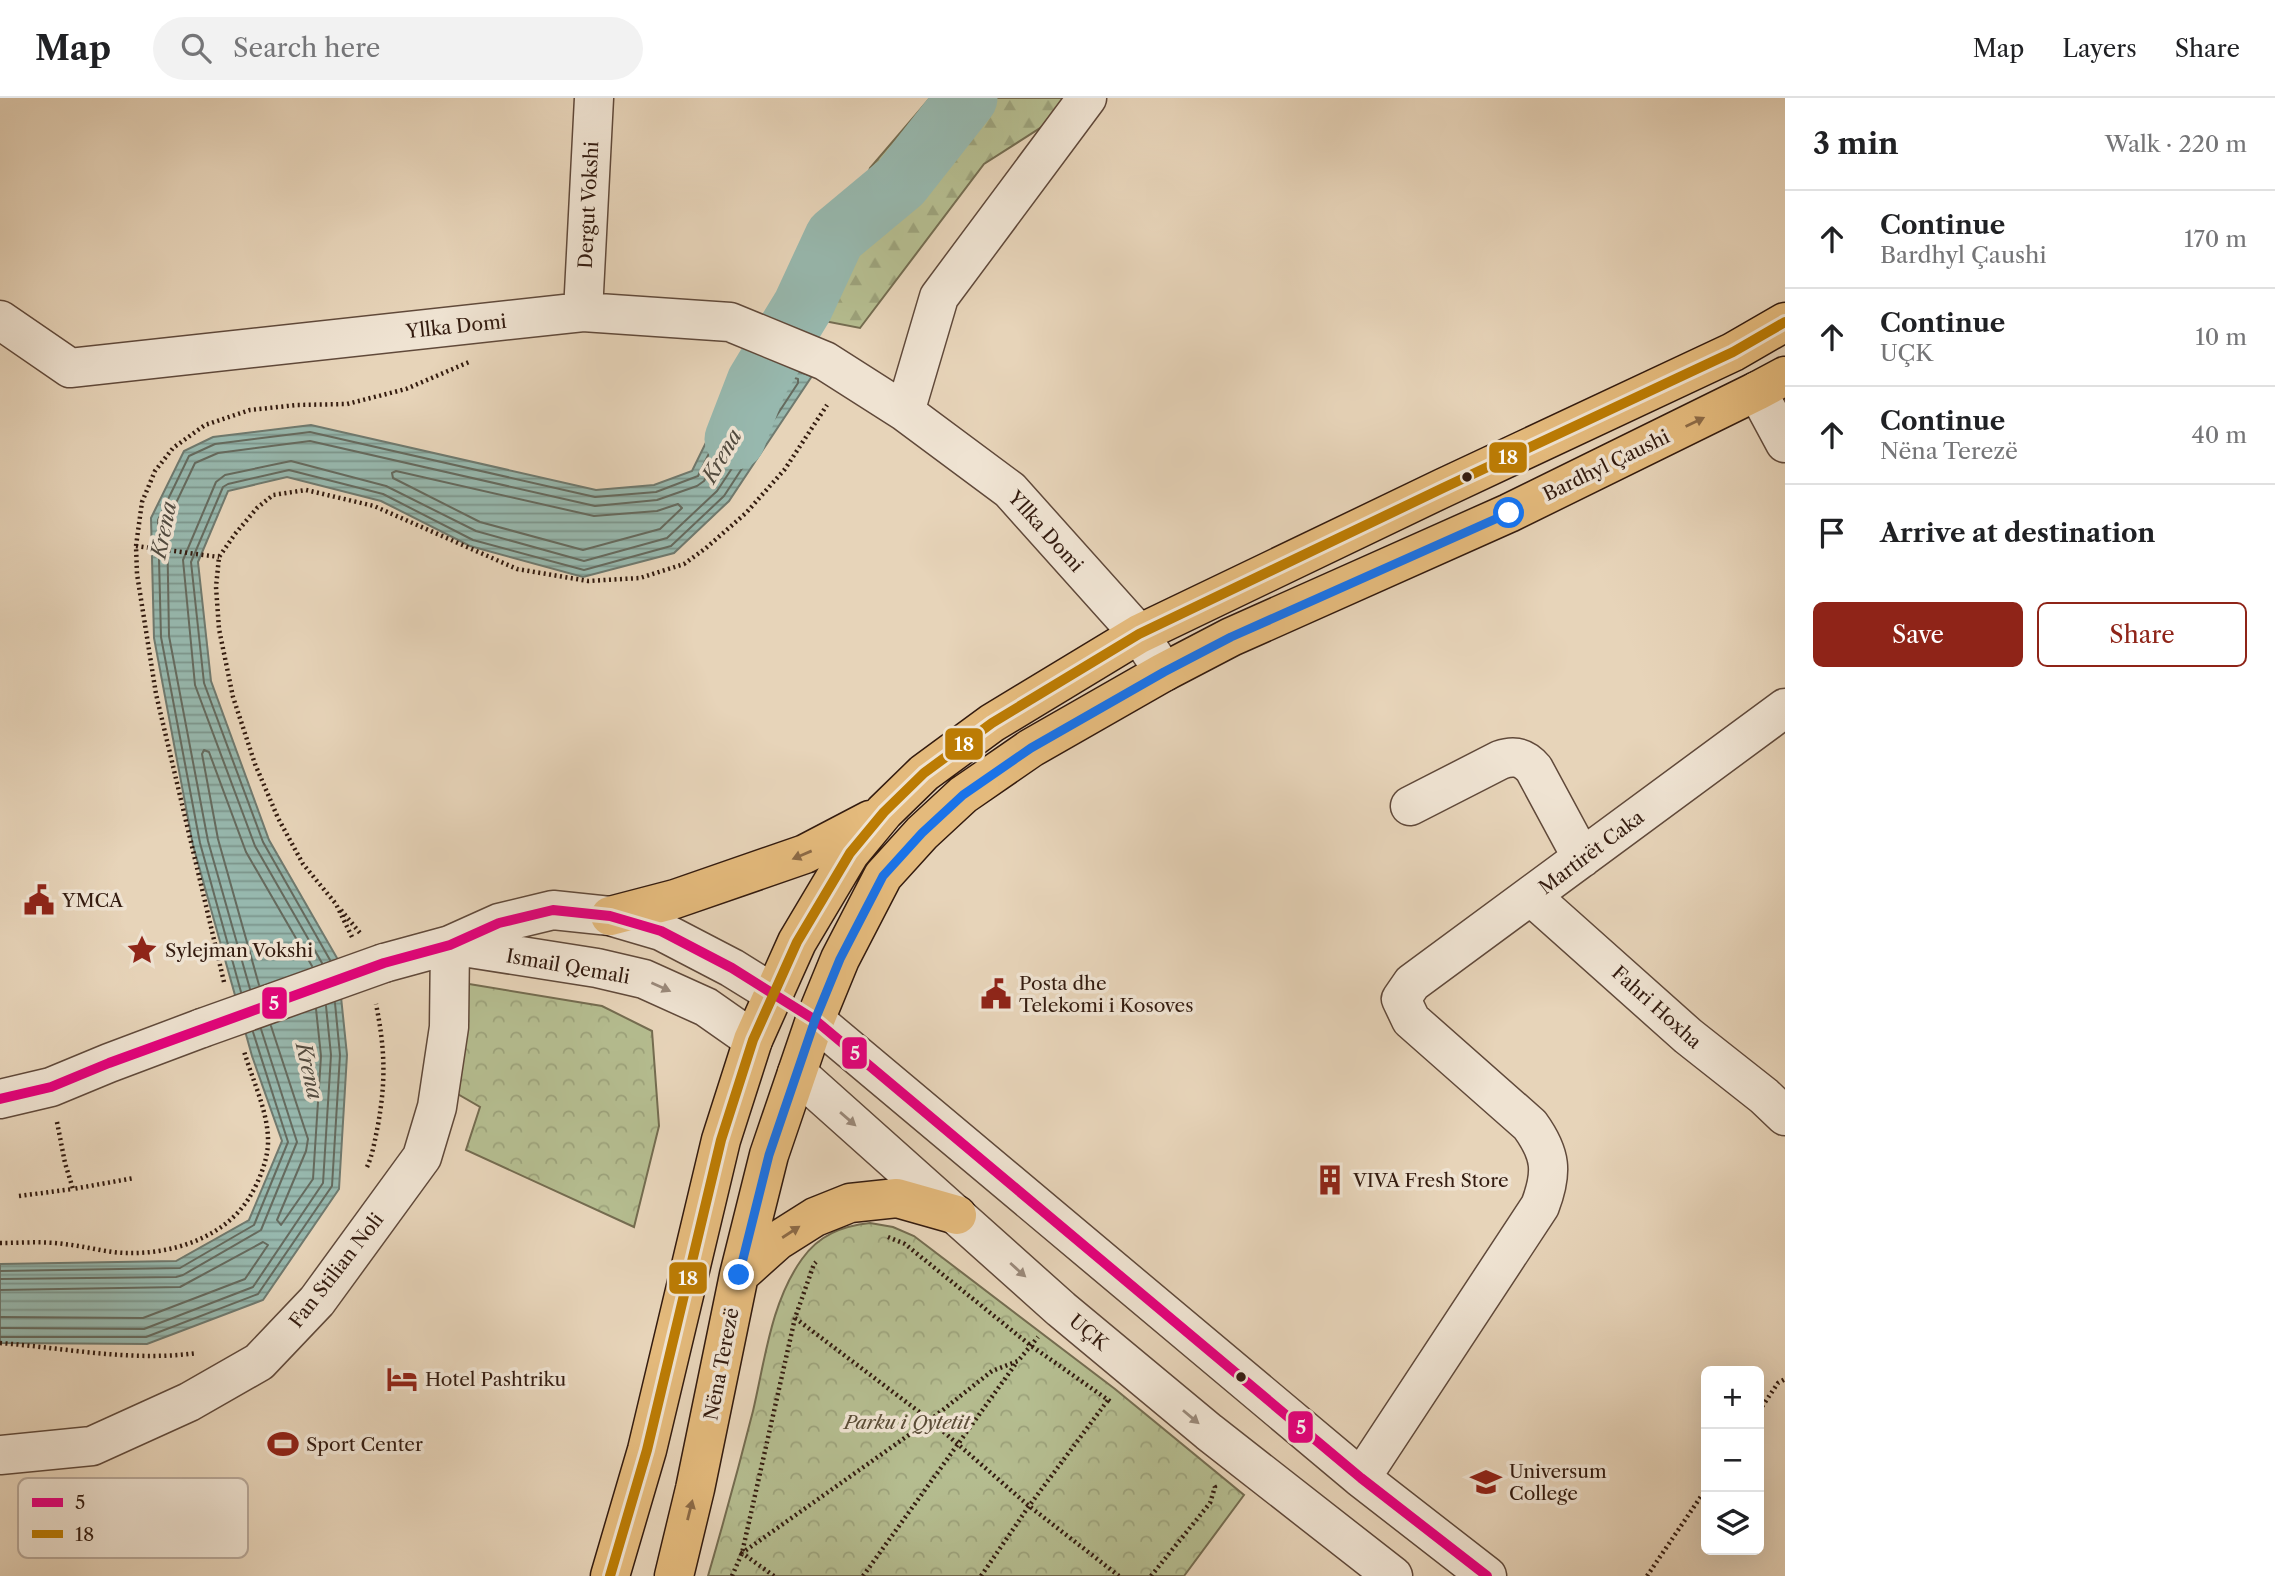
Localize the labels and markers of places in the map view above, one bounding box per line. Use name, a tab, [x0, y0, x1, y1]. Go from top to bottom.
unlabelled marker	[1460, 470, 1474, 484]
public building icon: YMCA	[22, 883, 56, 917]
place label: YMCA	[61, 889, 124, 912]
place icon: Sylejman Vokshi	[125, 933, 159, 967]
place label: Sylejman Vokshi	[165, 939, 313, 962]
place label: Posta dhe Telekomi i Kosoves	[1019, 972, 1193, 1017]
public building icon: Posta dhe Telekomi i Kosoves	[979, 977, 1013, 1011]
building icon: VIVA Fresh Store	[1313, 1163, 1347, 1197]
place label: VIVA Fresh Store	[1352, 1169, 1509, 1192]
hotel icon: Hotel Pashtriku	[385, 1362, 419, 1396]
place label: Hotel Pashtriku	[425, 1368, 566, 1391]
unlabelled marker	[1234, 1370, 1248, 1384]
sports icon: Sport Center	[266, 1427, 300, 1461]
place label: Sport Center	[306, 1433, 423, 1456]
place label: Universum College	[1509, 1460, 1607, 1505]
school or university icon: Universum College	[1469, 1465, 1503, 1499]

